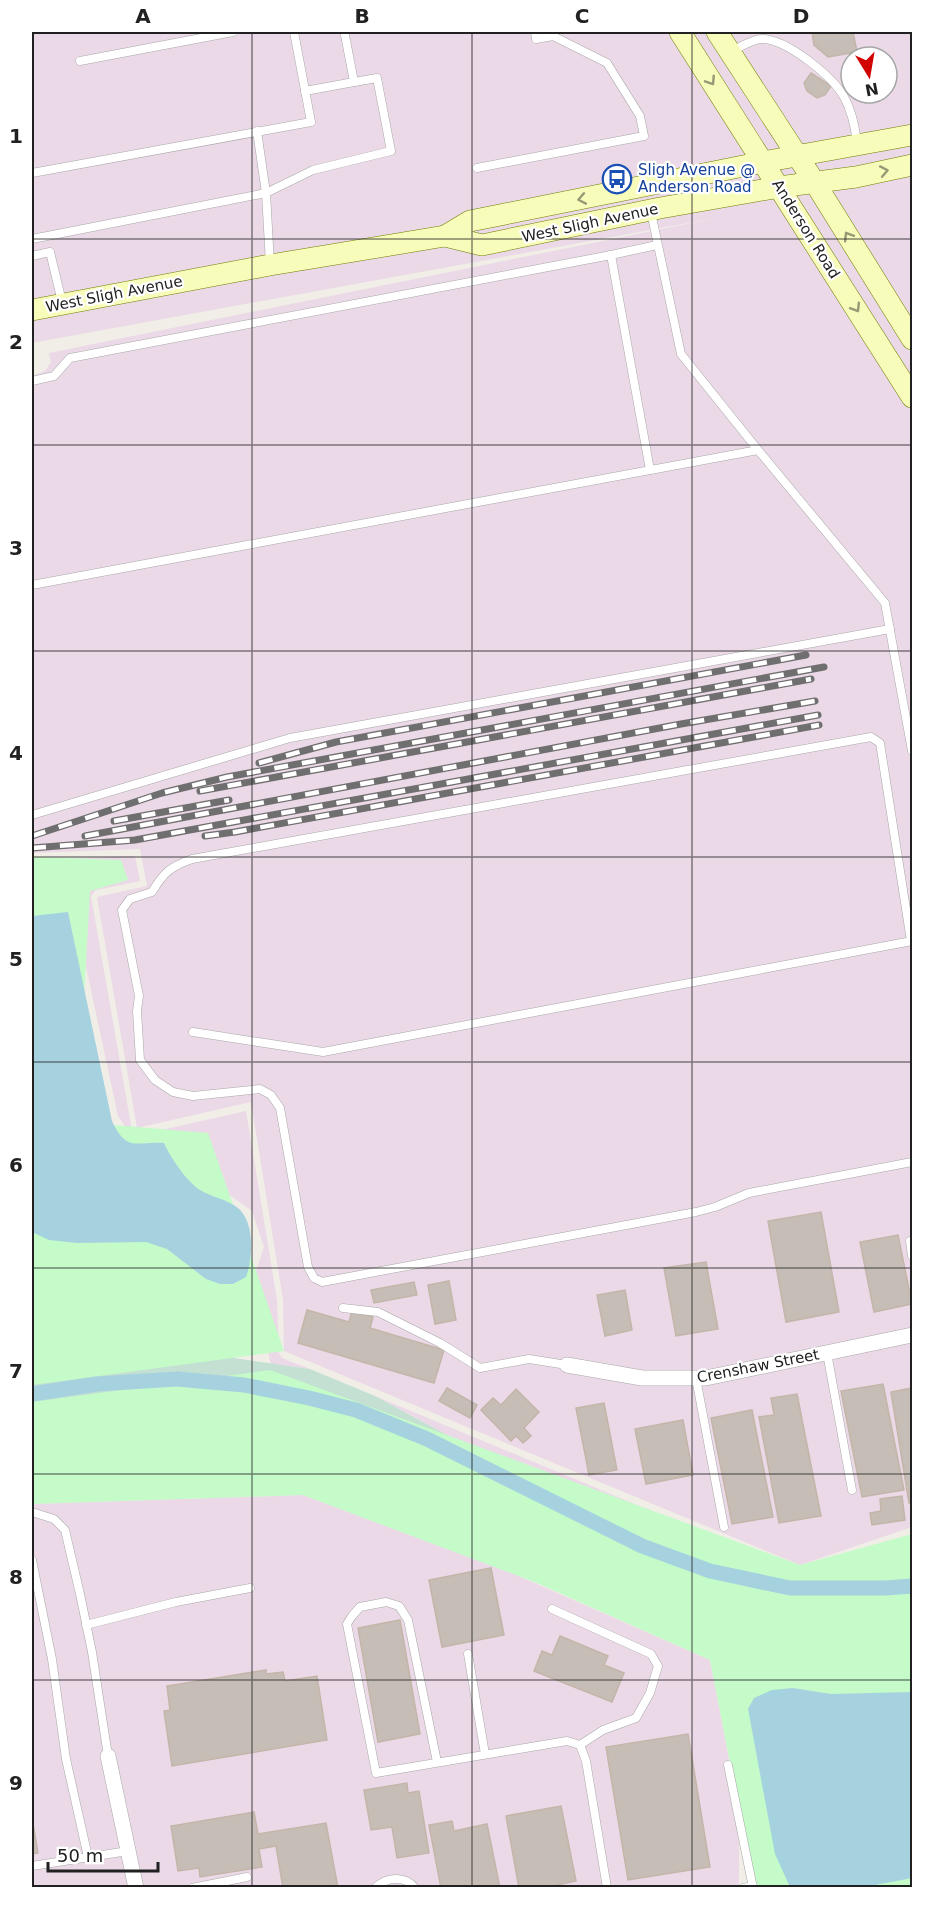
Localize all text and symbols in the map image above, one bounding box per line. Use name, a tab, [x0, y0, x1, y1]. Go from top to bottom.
text: A	[135, 4, 151, 28]
text: B	[354, 4, 370, 28]
text: C	[575, 4, 589, 28]
text: D	[793, 4, 809, 28]
north arrow	[839, 45, 899, 105]
one-way arrow	[704, 75, 716, 85]
text: N	[863, 79, 880, 100]
text: 1	[9, 124, 23, 148]
place label: Sligh Avenue @ Anderson Road	[638, 161, 755, 196]
bus stop icon: Sligh Avenue @ Anderson Road	[601, 163, 633, 195]
one-way arrow	[879, 165, 889, 178]
street label: Anderson Road	[768, 176, 844, 282]
one-way arrow	[578, 192, 588, 205]
street label: West Sligh Avenue	[520, 200, 660, 246]
one-way arrow	[844, 232, 856, 242]
street label: West Sligh Avenue	[44, 272, 184, 316]
one-way arrow	[848, 301, 859, 312]
text: 2	[9, 330, 23, 354]
text: 3	[9, 536, 23, 560]
text: 4	[9, 741, 23, 765]
text: 5	[9, 947, 23, 971]
text: 6	[9, 1153, 23, 1177]
street label: Crenshaw Street	[695, 1345, 821, 1387]
text: 7	[9, 1359, 23, 1383]
text: 8	[9, 1565, 23, 1589]
text: 9	[9, 1771, 23, 1795]
scale bar	[48, 1835, 158, 1873]
text: 50 m	[57, 1845, 103, 1866]

